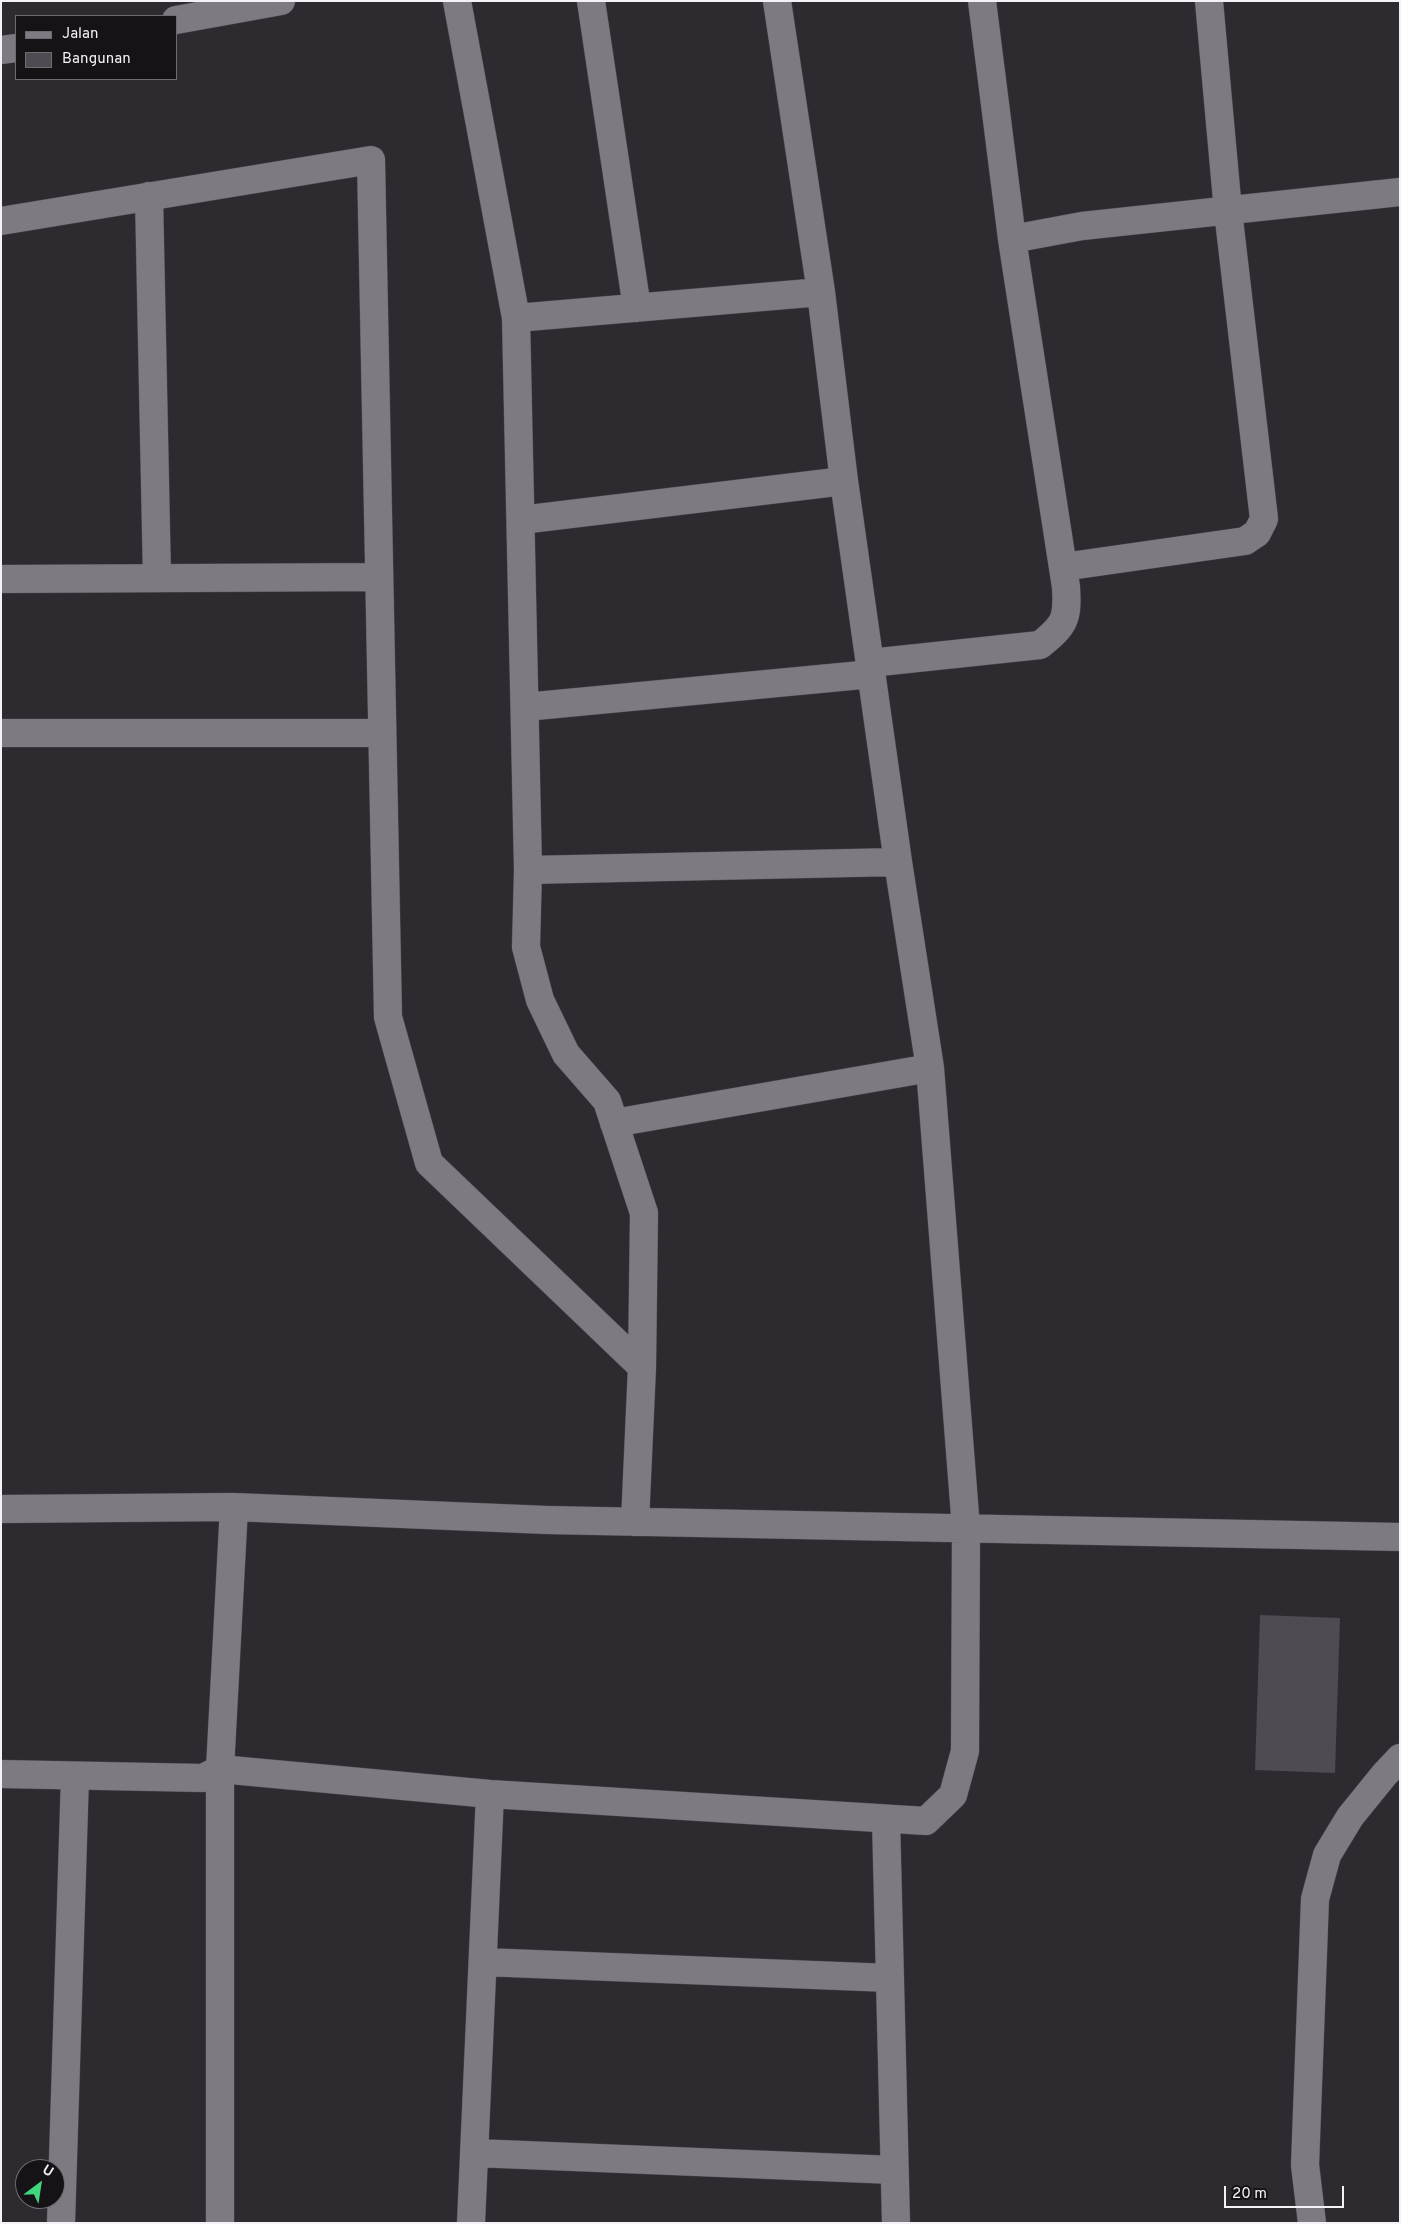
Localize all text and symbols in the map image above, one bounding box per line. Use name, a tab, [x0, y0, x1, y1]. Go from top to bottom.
legend	[15, 15, 178, 80]
text: Jalan	[62, 25, 99, 44]
text: Bangunan	[62, 50, 131, 69]
north arrow	[15, 2159, 65, 2209]
text: U	[39, 2162, 56, 2181]
scale bar	[1226, 2176, 1346, 2208]
text: 20 m	[1232, 2185, 1267, 2204]

